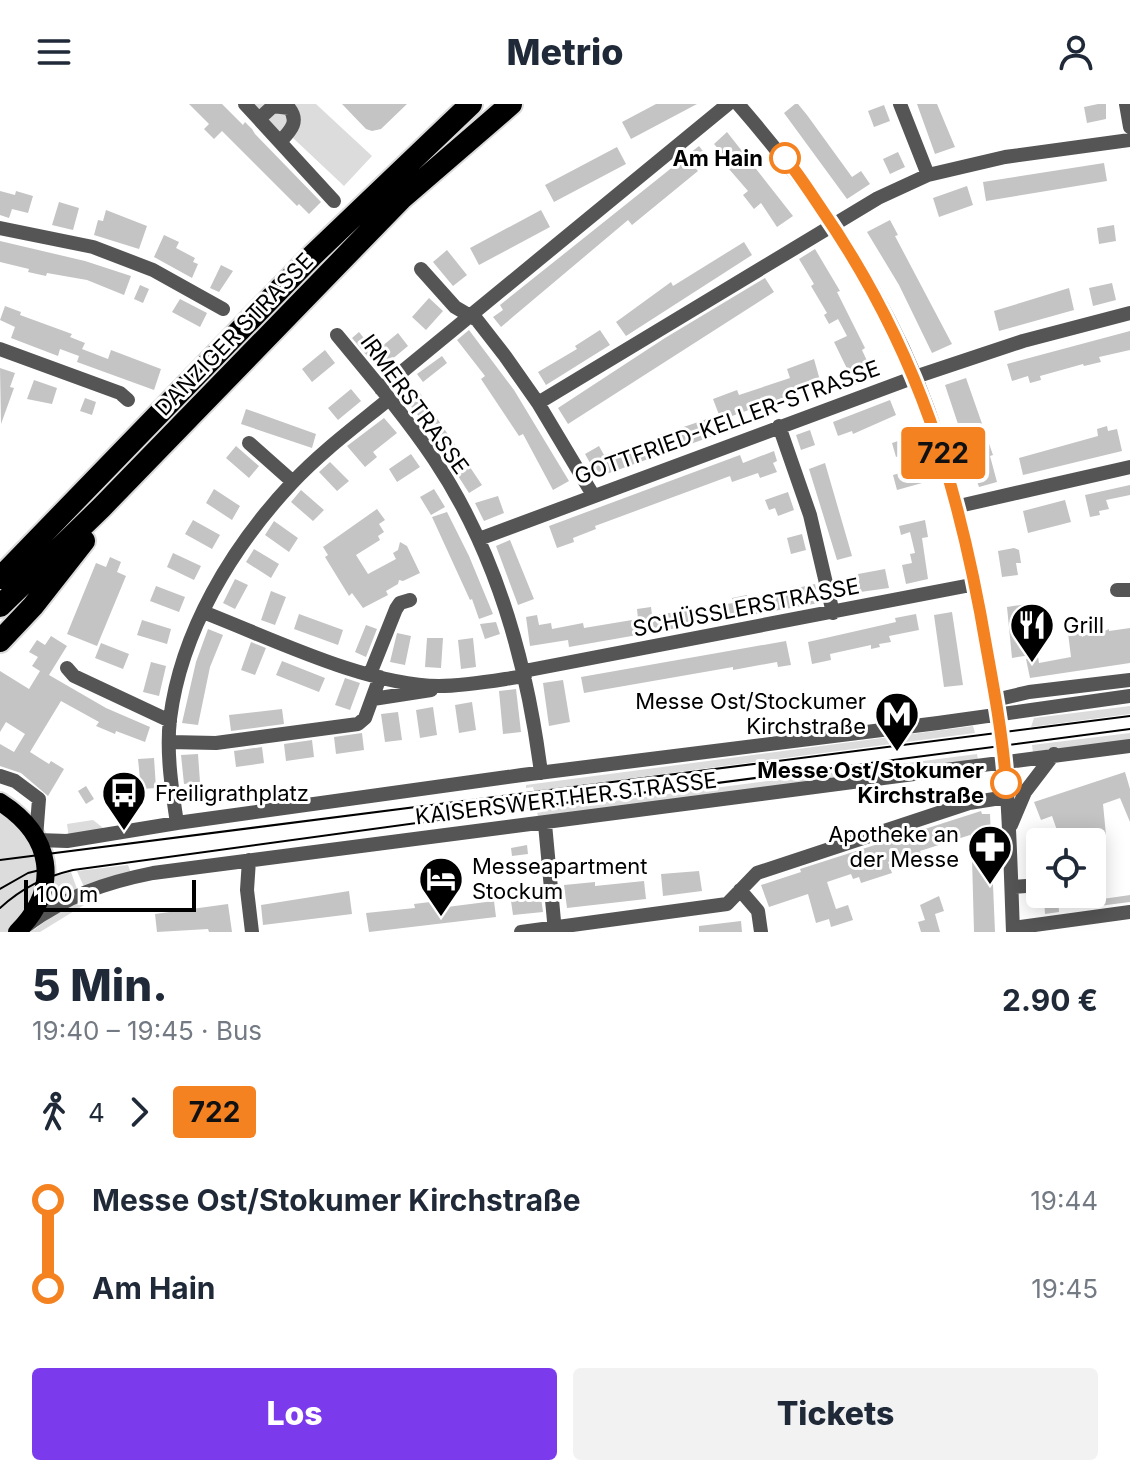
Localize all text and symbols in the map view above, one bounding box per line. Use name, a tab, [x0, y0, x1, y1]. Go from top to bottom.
icon: menu	[32, 30, 76, 74]
text: Metrio	[506, 30, 624, 74]
icon: person	[1054, 30, 1098, 74]
marker: Am Hain	[770, 143, 800, 173]
place label: Am Hain	[672, 145, 763, 171]
street label: DANZIGER STRASSE	[150, 247, 318, 421]
street label: IRMERSTRASSE	[356, 329, 474, 479]
street label: GOTTFRIED-KELLER-STRASSE	[571, 355, 883, 489]
line badge: 722	[897, 427, 989, 479]
text: 722	[917, 436, 969, 470]
street label: SCHÜSSLERSTRASSE	[631, 572, 861, 642]
restaurant icon: Grill	[1008, 601, 1056, 664]
place label: Grill	[1063, 612, 1104, 638]
place label: Messe Ost/Stockumer Kirchstraße	[635, 688, 866, 739]
metro station icon: Messe Ost/Stockumer Kirchstraße	[873, 690, 921, 753]
place label: Messe Ost/Stokumer Kirchstraße	[757, 757, 984, 808]
street label: KAISERSWERTHER STRASSE	[414, 767, 718, 829]
marker: Messe Ost/Stokumer Kirchstraße	[991, 768, 1021, 798]
bus stop icon: Freiligrathplatz	[100, 769, 148, 832]
place label: Freiligrathplatz	[155, 780, 309, 806]
place label: Apotheke an der Messe	[828, 821, 959, 872]
pharmacy icon: Apotheke an der Messe	[966, 823, 1014, 886]
map controls	[1026, 828, 1106, 908]
button: locate	[1026, 828, 1106, 908]
place label: Messeapartment Stockum	[472, 853, 647, 904]
hotel icon: Messeapartment Stockum	[417, 855, 465, 918]
scale bar	[24, 876, 196, 912]
text: 100 m	[36, 881, 98, 907]
text: 5 Min.	[32, 958, 168, 1012]
text: 2.90 €	[1002, 982, 1098, 1018]
text: 19:40 – 19:45 · Bus	[32, 1015, 262, 1046]
icon: walk	[32, 1090, 76, 1134]
icon: forward	[117, 1090, 161, 1134]
text: 722	[189, 1095, 240, 1129]
text: 4	[88, 1097, 105, 1128]
text: Messe Ost/Stokumer Kirchstraße	[92, 1182, 581, 1218]
text: 19:44	[1030, 1185, 1098, 1216]
text: Am Hain	[92, 1270, 216, 1306]
text: 19:45	[1031, 1273, 1098, 1304]
button: Los	[32, 1368, 557, 1460]
button: Tickets	[573, 1368, 1098, 1460]

